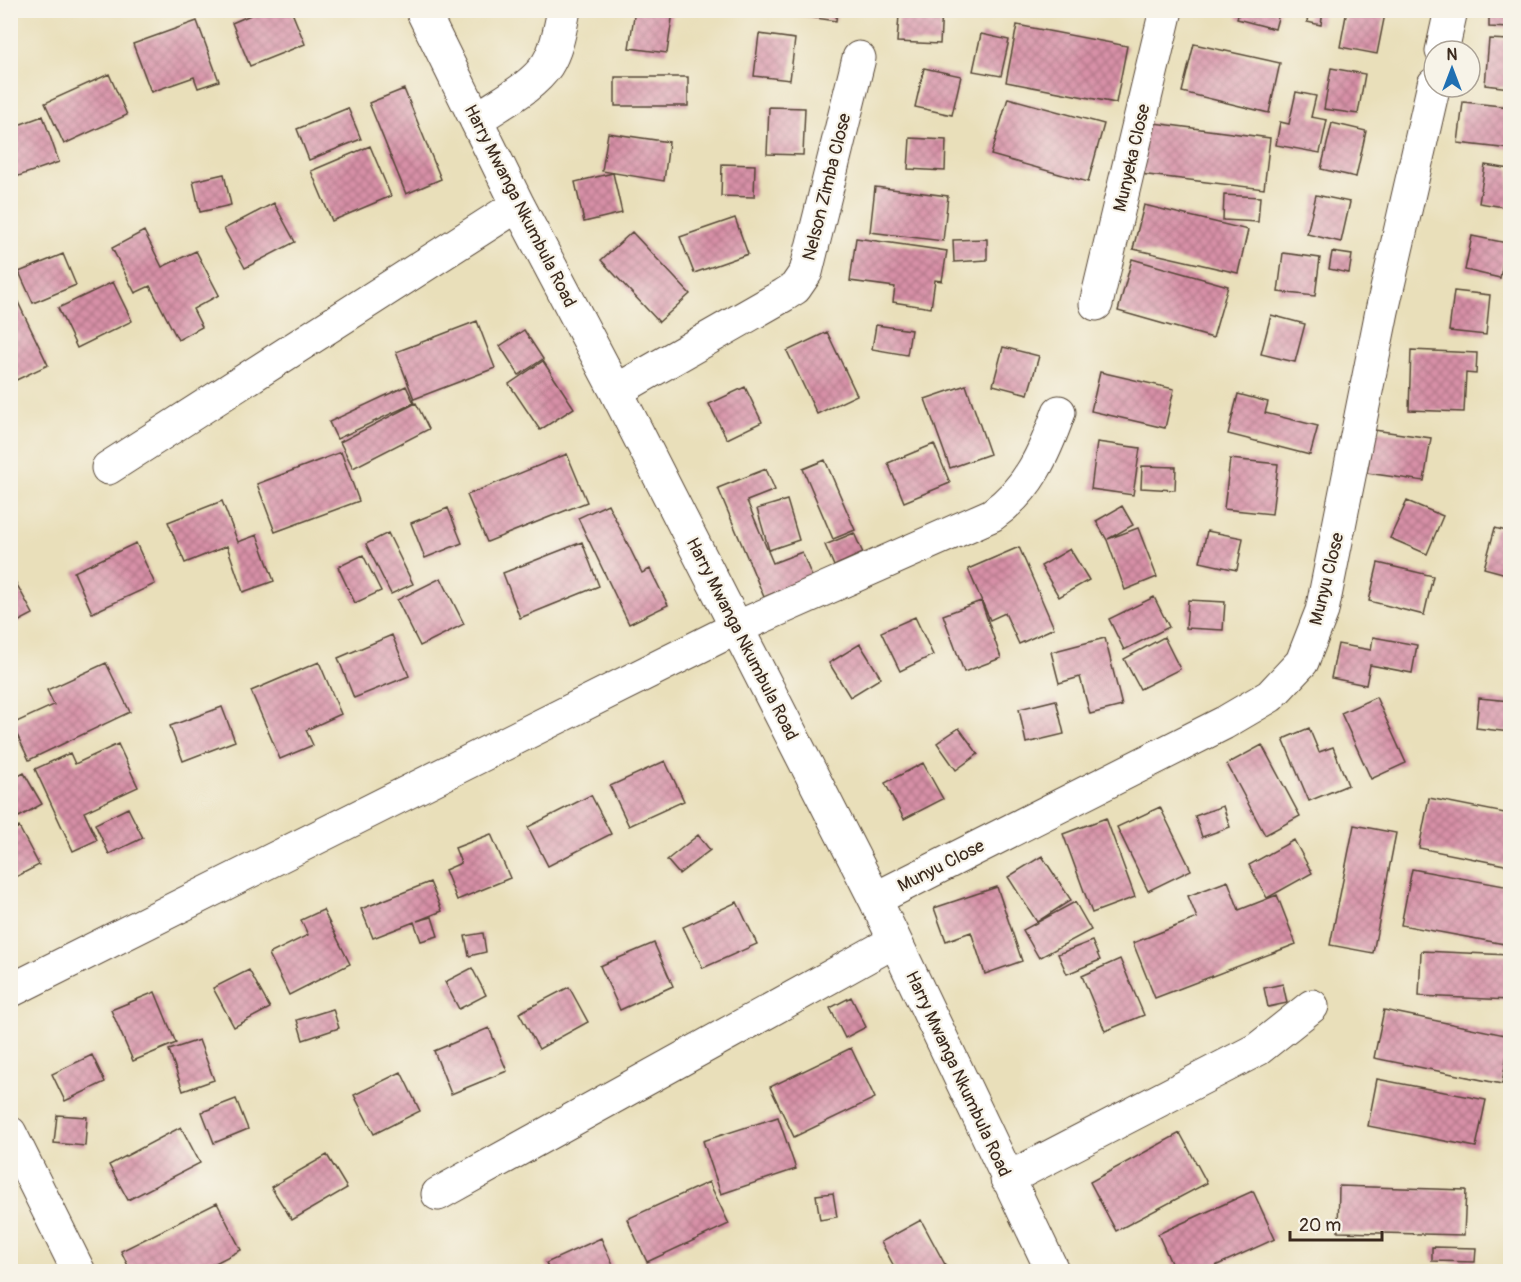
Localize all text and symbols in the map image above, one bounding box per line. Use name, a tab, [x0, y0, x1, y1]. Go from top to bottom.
north arrow	[1422, 39, 1482, 99]
text: N	[1447, 45, 1458, 65]
street label: Harry Mwanga Nkumbula Road	[459, 101, 581, 311]
street label: Munyeka Close	[1108, 102, 1156, 214]
street label: Nelson Zimba Close	[798, 111, 856, 263]
street label: Munyu Close	[1304, 530, 1350, 628]
street label: Harry Mwanga Nkumbula Road	[681, 534, 803, 744]
street label: Munyu Close	[894, 834, 988, 898]
street label: Harry Mwanga Nkumbula Road	[900, 967, 1016, 1181]
scale bar	[1290, 1204, 1382, 1242]
text: 20 m	[1299, 1214, 1341, 1237]

